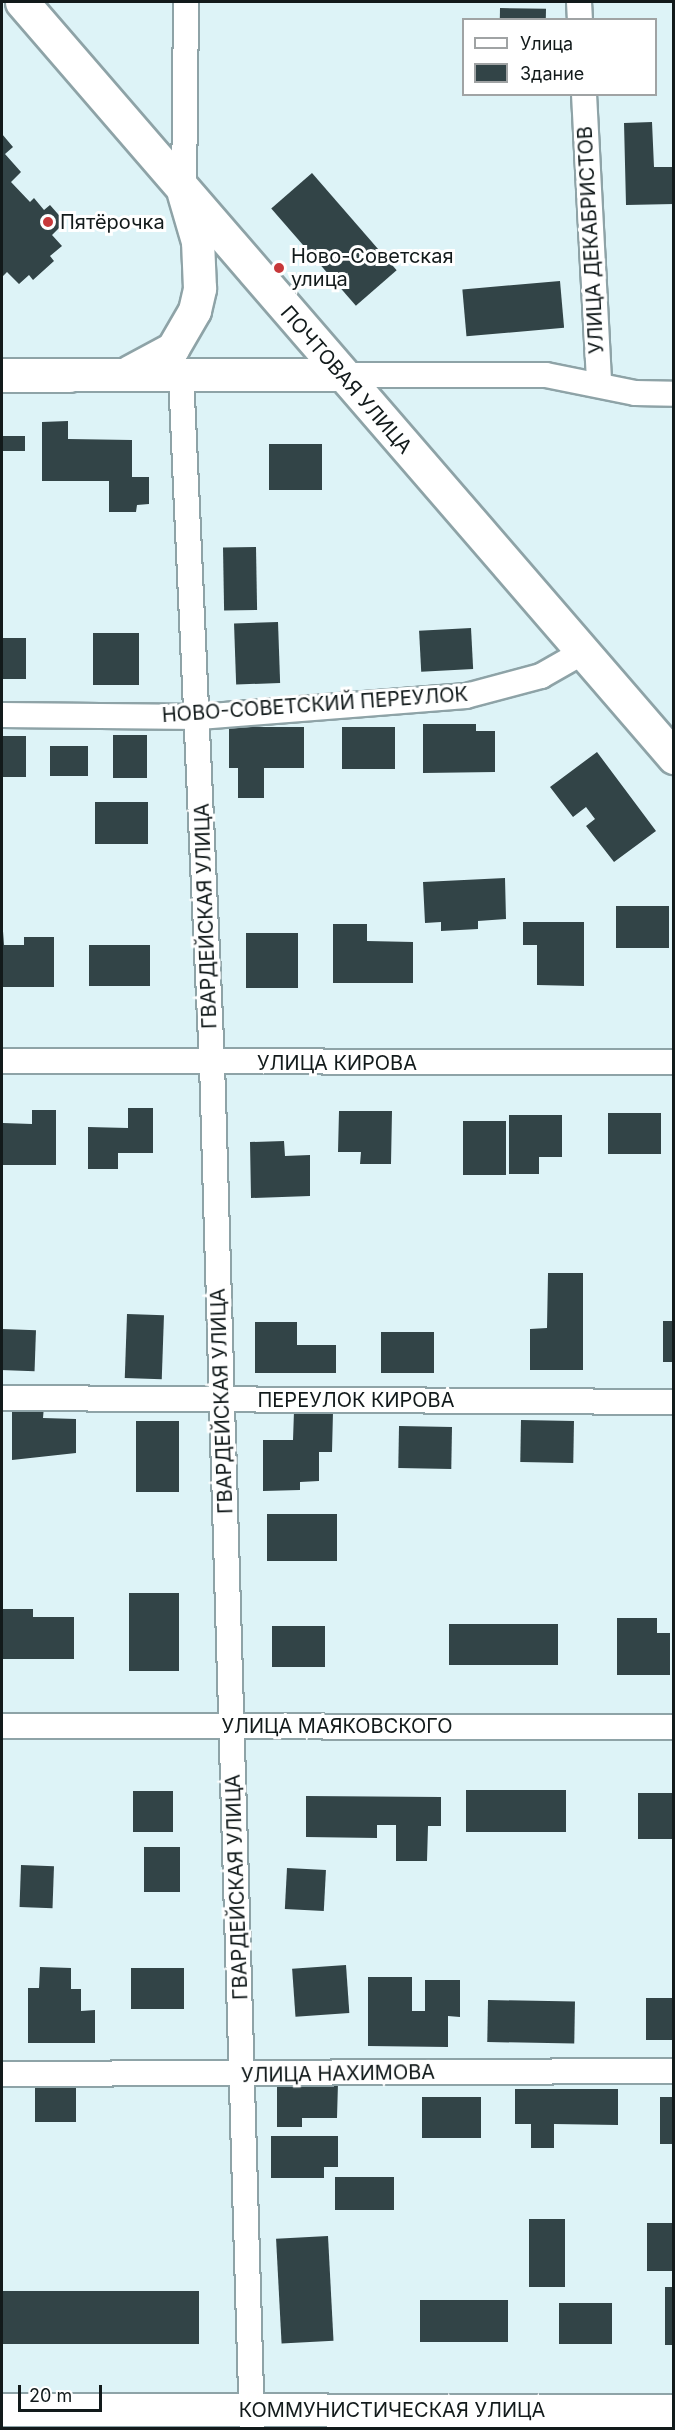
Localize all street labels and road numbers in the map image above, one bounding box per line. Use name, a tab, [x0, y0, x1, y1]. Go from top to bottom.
street label: УЛИЦА ДЕКАБРИСТОВ	[573, 125, 609, 355]
street label: ПОЧТОВАЯ УЛИЦА	[275, 301, 417, 459]
street label: НОВО-СОВЕТСКИЙ ПЕРЕУЛОК	[161, 682, 469, 728]
street label: ГВАРДЕЙСКАЯ УЛИЦА	[190, 803, 222, 1029]
street label: УЛИЦА КИРОВА	[257, 1051, 417, 1075]
street label: ГВАРДЕЙСКАЯ УЛИЦА	[206, 1288, 238, 1514]
street label: ПЕРЕУЛОК КИРОВА	[257, 1388, 455, 1412]
street label: УЛИЦА МАЯКОВСКОГО	[221, 1714, 453, 1738]
street label: ГВАРДЕЙСКАЯ УЛИЦА	[221, 1774, 253, 2000]
street label: УЛИЦА НАХИМОВА	[241, 2060, 435, 2088]
street label: КОММУНИСТИЧЕСКАЯ УЛИЦА	[239, 2398, 545, 2422]

